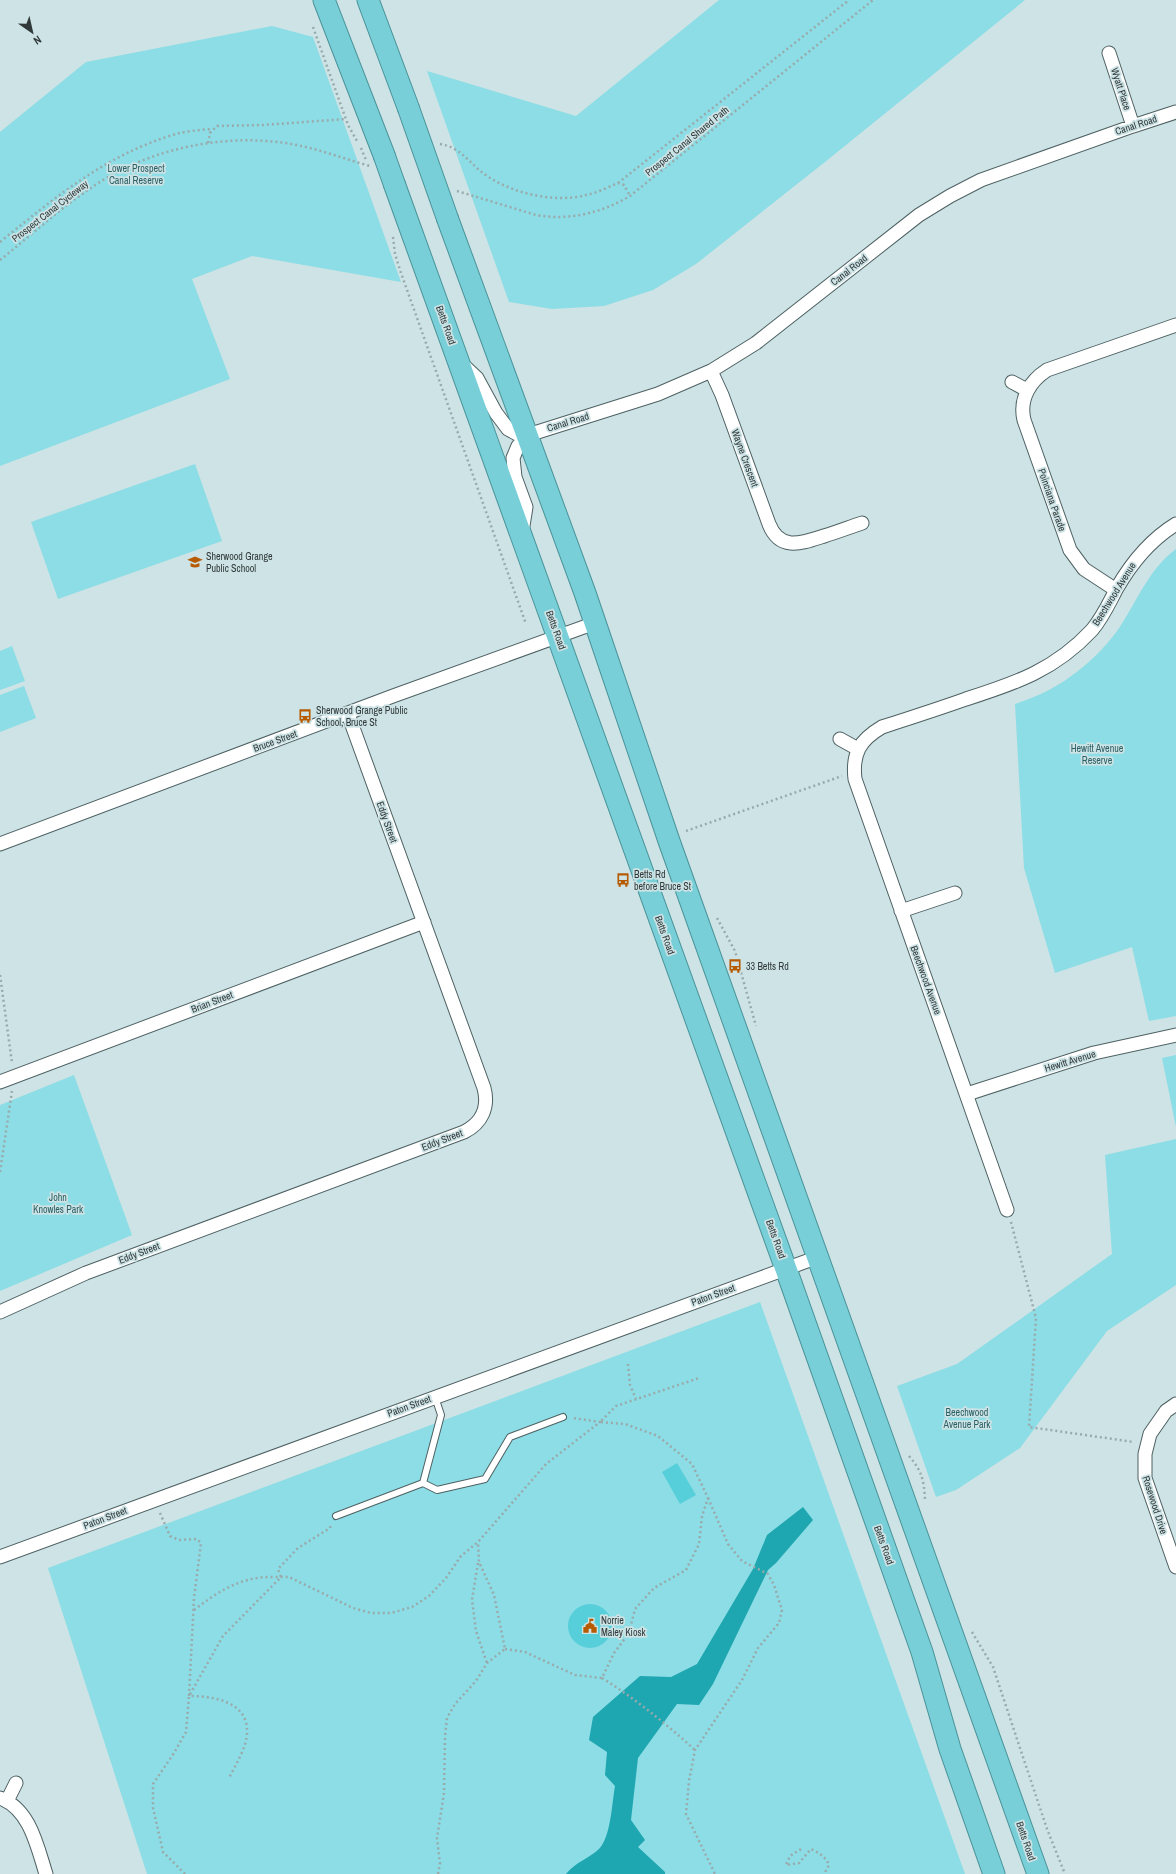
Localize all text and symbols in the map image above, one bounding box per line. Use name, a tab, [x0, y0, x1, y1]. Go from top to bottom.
north arrow	[12, 12, 52, 52]
text: N	[31, 33, 44, 48]
street label: Wyatt Place	[1108, 66, 1134, 112]
street label: Prospect Canal Shared Path	[643, 103, 731, 179]
street label: Canal Road	[1113, 112, 1159, 138]
park label: Lower Prospect Canal Reserve	[108, 162, 165, 187]
street label: Prospect Canal Cycleway	[9, 177, 92, 245]
street label: Canal Road	[828, 252, 870, 288]
street label: Betts Road	[433, 304, 459, 346]
street label: Canal Road	[545, 409, 591, 435]
street label: Wayne Crescent	[729, 427, 762, 489]
street label: Poinciana Parade	[1035, 467, 1069, 534]
place label: Sherwood Grange Public School	[206, 550, 273, 575]
school or university icon: Sherwood Grange Public School	[187, 554, 203, 570]
street label: Beechwood Avenue	[1089, 560, 1139, 628]
street label: Betts Road	[543, 609, 569, 651]
place label: Sherwood Grange Public School, Bruce St	[316, 704, 408, 729]
bus stop icon: Sherwood Grange Public School, Bruce St	[297, 708, 313, 724]
street label: Bruce Street	[251, 727, 299, 755]
park label: Hewitt Avenue Reserve	[1071, 742, 1124, 767]
street label: Eddy Street	[374, 800, 401, 845]
place label: Betts Rd before Bruce St	[634, 868, 692, 893]
bus stop icon: Betts Rd before Bruce St	[615, 872, 631, 888]
street label: Betts Road	[652, 914, 678, 956]
street label: Beechwood Avenue	[908, 944, 945, 1017]
bus stop icon: 33 Betts Rd	[727, 958, 743, 974]
place label: 33 Betts Rd	[746, 960, 789, 973]
street label: Brian Street	[189, 988, 235, 1016]
street label: Hewitt Avenue	[1043, 1047, 1098, 1075]
street label: Eddy Street	[420, 1126, 465, 1154]
park label: John Knowles Park	[33, 1191, 84, 1216]
street label: Betts Road	[763, 1218, 789, 1260]
street label: Eddy Street	[117, 1239, 162, 1267]
street label: Paton Street	[689, 1281, 737, 1309]
street label: Paton Street	[385, 1392, 433, 1420]
park label: Beechwood Avenue Park	[943, 1406, 991, 1431]
street label: Rosewood Drive	[1139, 1474, 1171, 1536]
street label: Paton Street	[81, 1504, 129, 1532]
street label: Betts Road	[871, 1524, 897, 1566]
place label: Norrie Maley Kiosk	[601, 1614, 647, 1639]
public building icon: Norrie Maley Kiosk	[582, 1618, 598, 1634]
street label: Betts Road	[1013, 1820, 1039, 1862]

